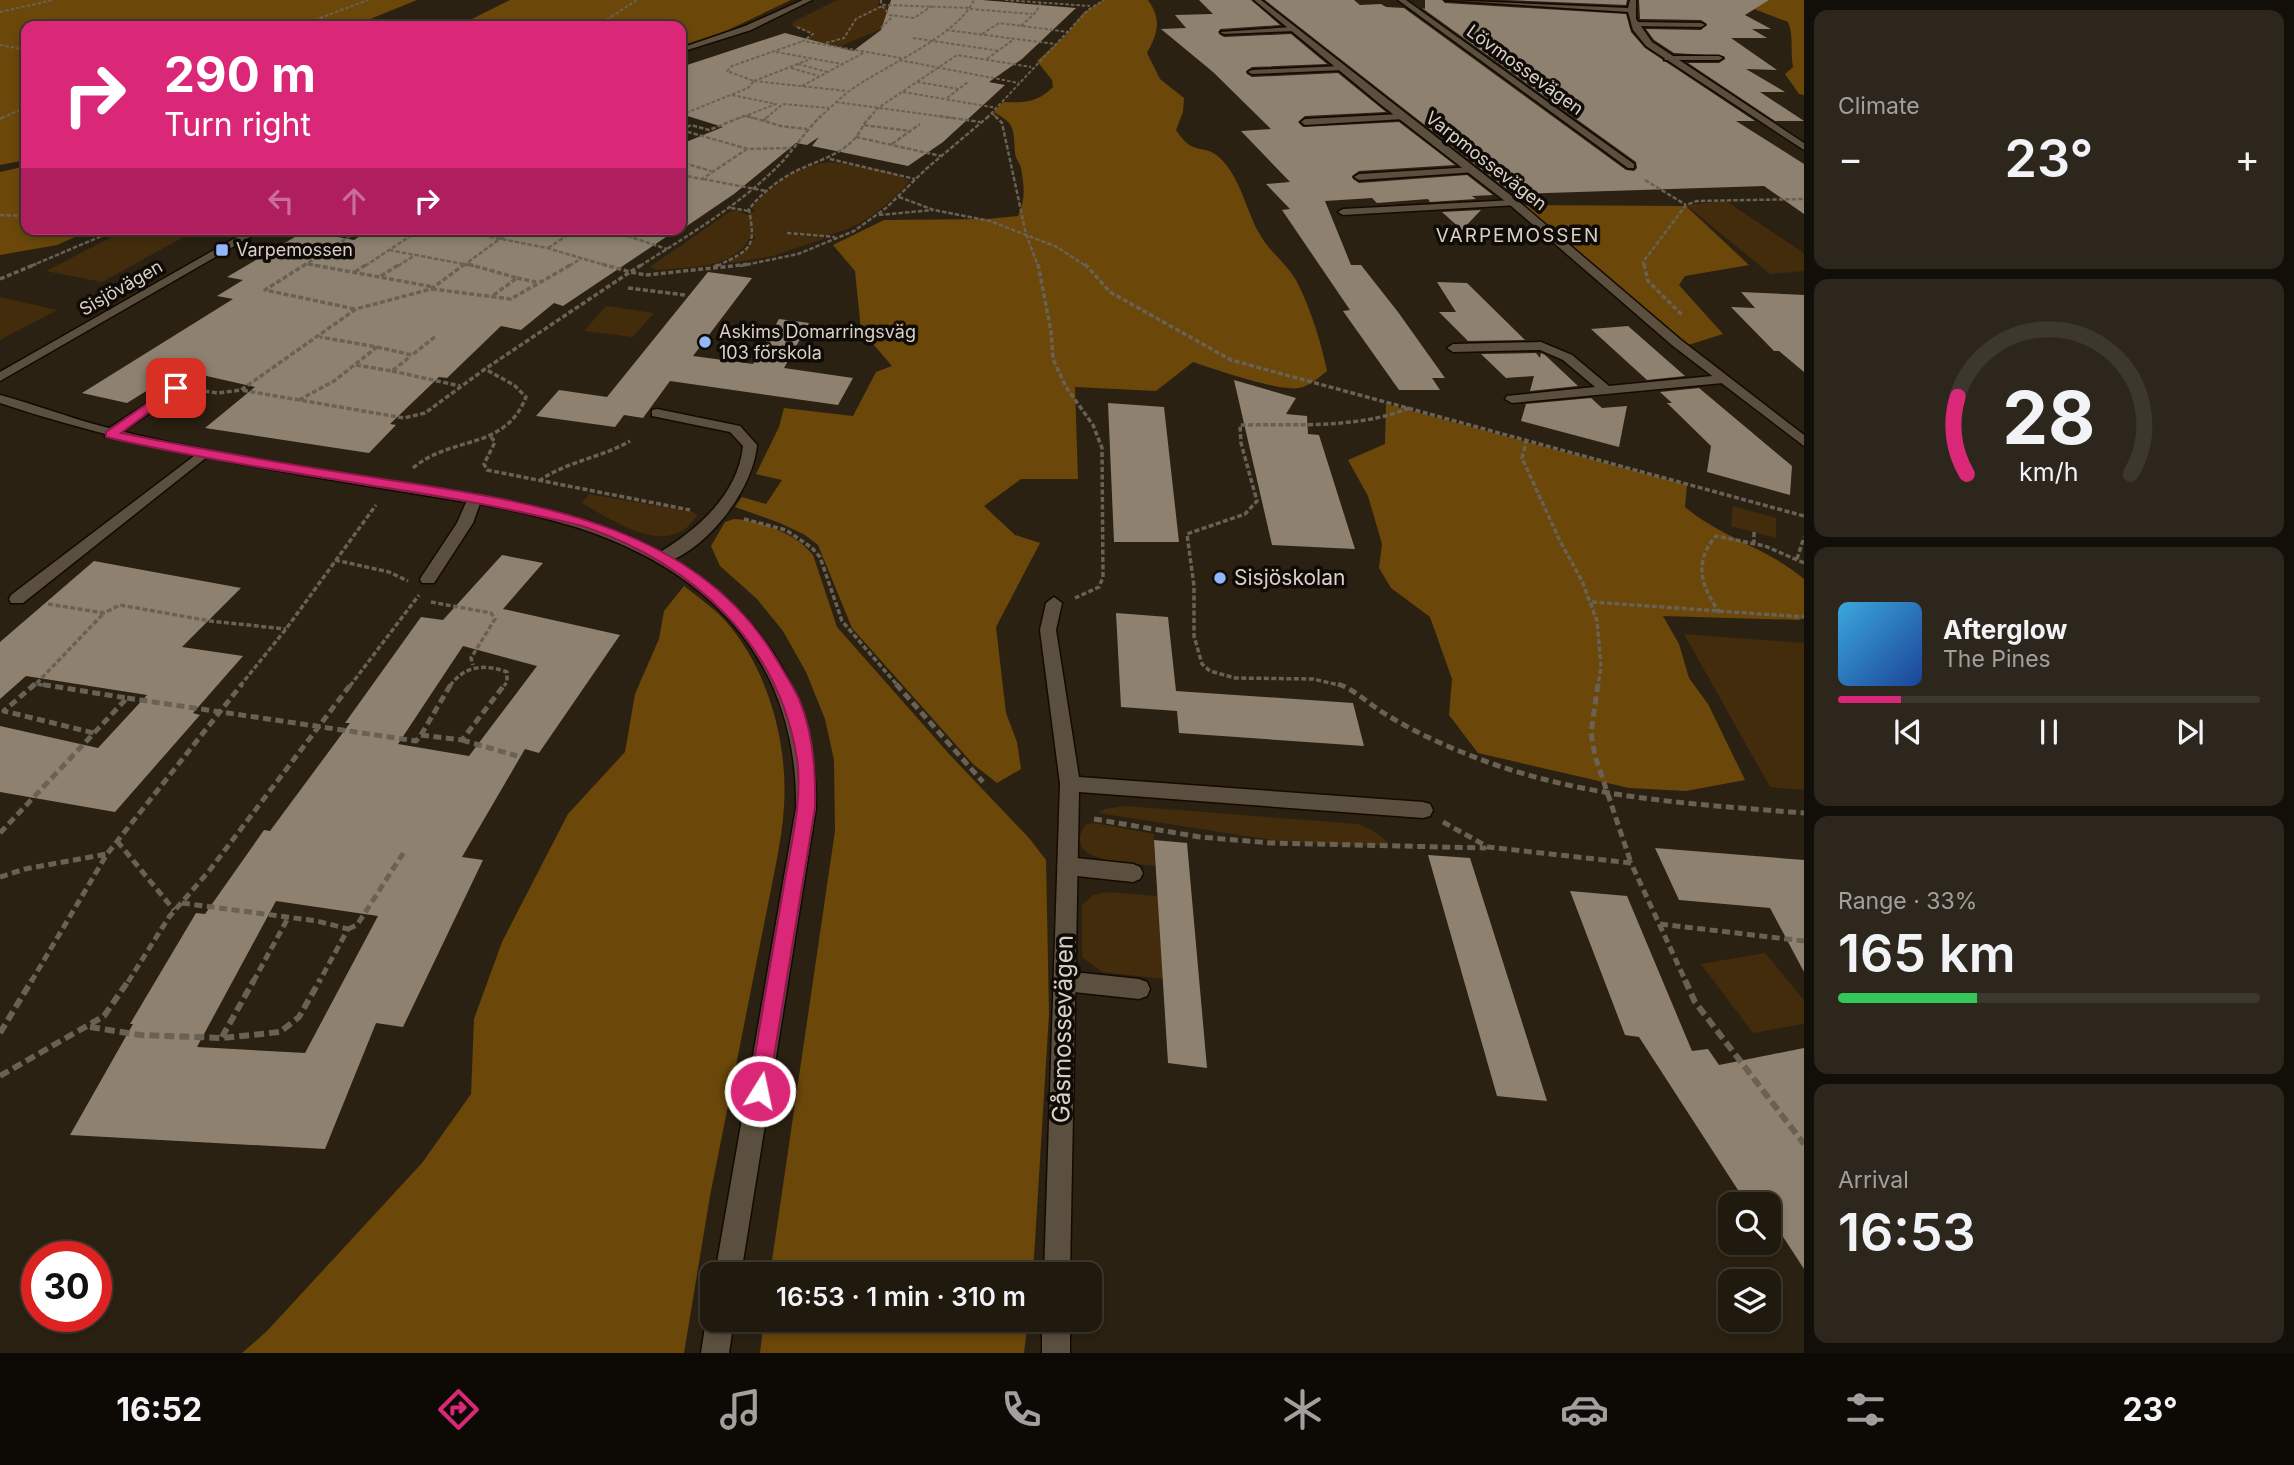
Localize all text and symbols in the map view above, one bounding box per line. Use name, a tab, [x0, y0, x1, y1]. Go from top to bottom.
street label: Lövmossevägen	[1463, 20, 1588, 119]
text: 290 m	[164, 45, 316, 104]
icon: right	[49, 49, 140, 140]
text: Climate	[1838, 92, 1920, 120]
text: Turn right	[164, 105, 311, 144]
street label: Varpmossevägen	[1422, 107, 1551, 214]
text: 23°	[2005, 127, 2093, 190]
text: −	[1838, 135, 1863, 181]
text: +	[2235, 135, 2260, 181]
icon: left	[262, 182, 300, 220]
icon: ahead	[335, 182, 373, 220]
icon: right	[408, 182, 446, 220]
district label: VARPEMOSSEN	[1436, 224, 1600, 247]
place label: Varpemossen	[236, 239, 353, 260]
marker: Varpemossen	[214, 242, 230, 258]
street label: Sisjövägen	[75, 255, 166, 320]
place label: Askims Domarringsväg 103 förskola	[719, 321, 916, 363]
marker: Askims Domarringsväg 103 förskola	[697, 334, 713, 350]
pin	[146, 358, 206, 418]
icon: arrive	[157, 369, 195, 407]
text: 28	[2002, 373, 2096, 462]
text: km/h	[2019, 457, 2079, 487]
place label: Sisjöskolan	[1234, 565, 1345, 590]
marker: Sisjöskolan	[1212, 570, 1228, 586]
text: Afterglow	[1943, 614, 2067, 645]
text: The Pines	[1943, 645, 2051, 673]
icon: previous	[1889, 713, 1927, 751]
icon: pause	[2030, 713, 2068, 751]
icon: next	[2171, 713, 2209, 751]
text: Range · 33%	[1838, 887, 1977, 915]
text: 165 km	[1838, 922, 2015, 985]
street label: Gåsmossevägen	[1046, 935, 1079, 1123]
position arrow	[723, 1054, 797, 1128]
text: Arrival	[1838, 1166, 1909, 1194]
map controls	[1718, 1192, 1781, 1332]
button: search	[1718, 1192, 1781, 1255]
text: 16:53	[1838, 1201, 1976, 1264]
speed limit sign: 30	[21, 1241, 112, 1332]
button: layers	[1718, 1269, 1781, 1332]
text: 16:53 · 1 min · 310 m	[776, 1281, 1026, 1312]
icon: directions	[434, 1385, 483, 1434]
icon: music	[716, 1385, 765, 1434]
icon: phone	[997, 1385, 1046, 1434]
icon: climate	[1278, 1385, 1327, 1434]
icon: car	[1560, 1385, 1609, 1434]
icon: filters	[1841, 1385, 1890, 1434]
text: 16:52	[116, 1390, 202, 1429]
text: 23°	[2122, 1390, 2178, 1429]

